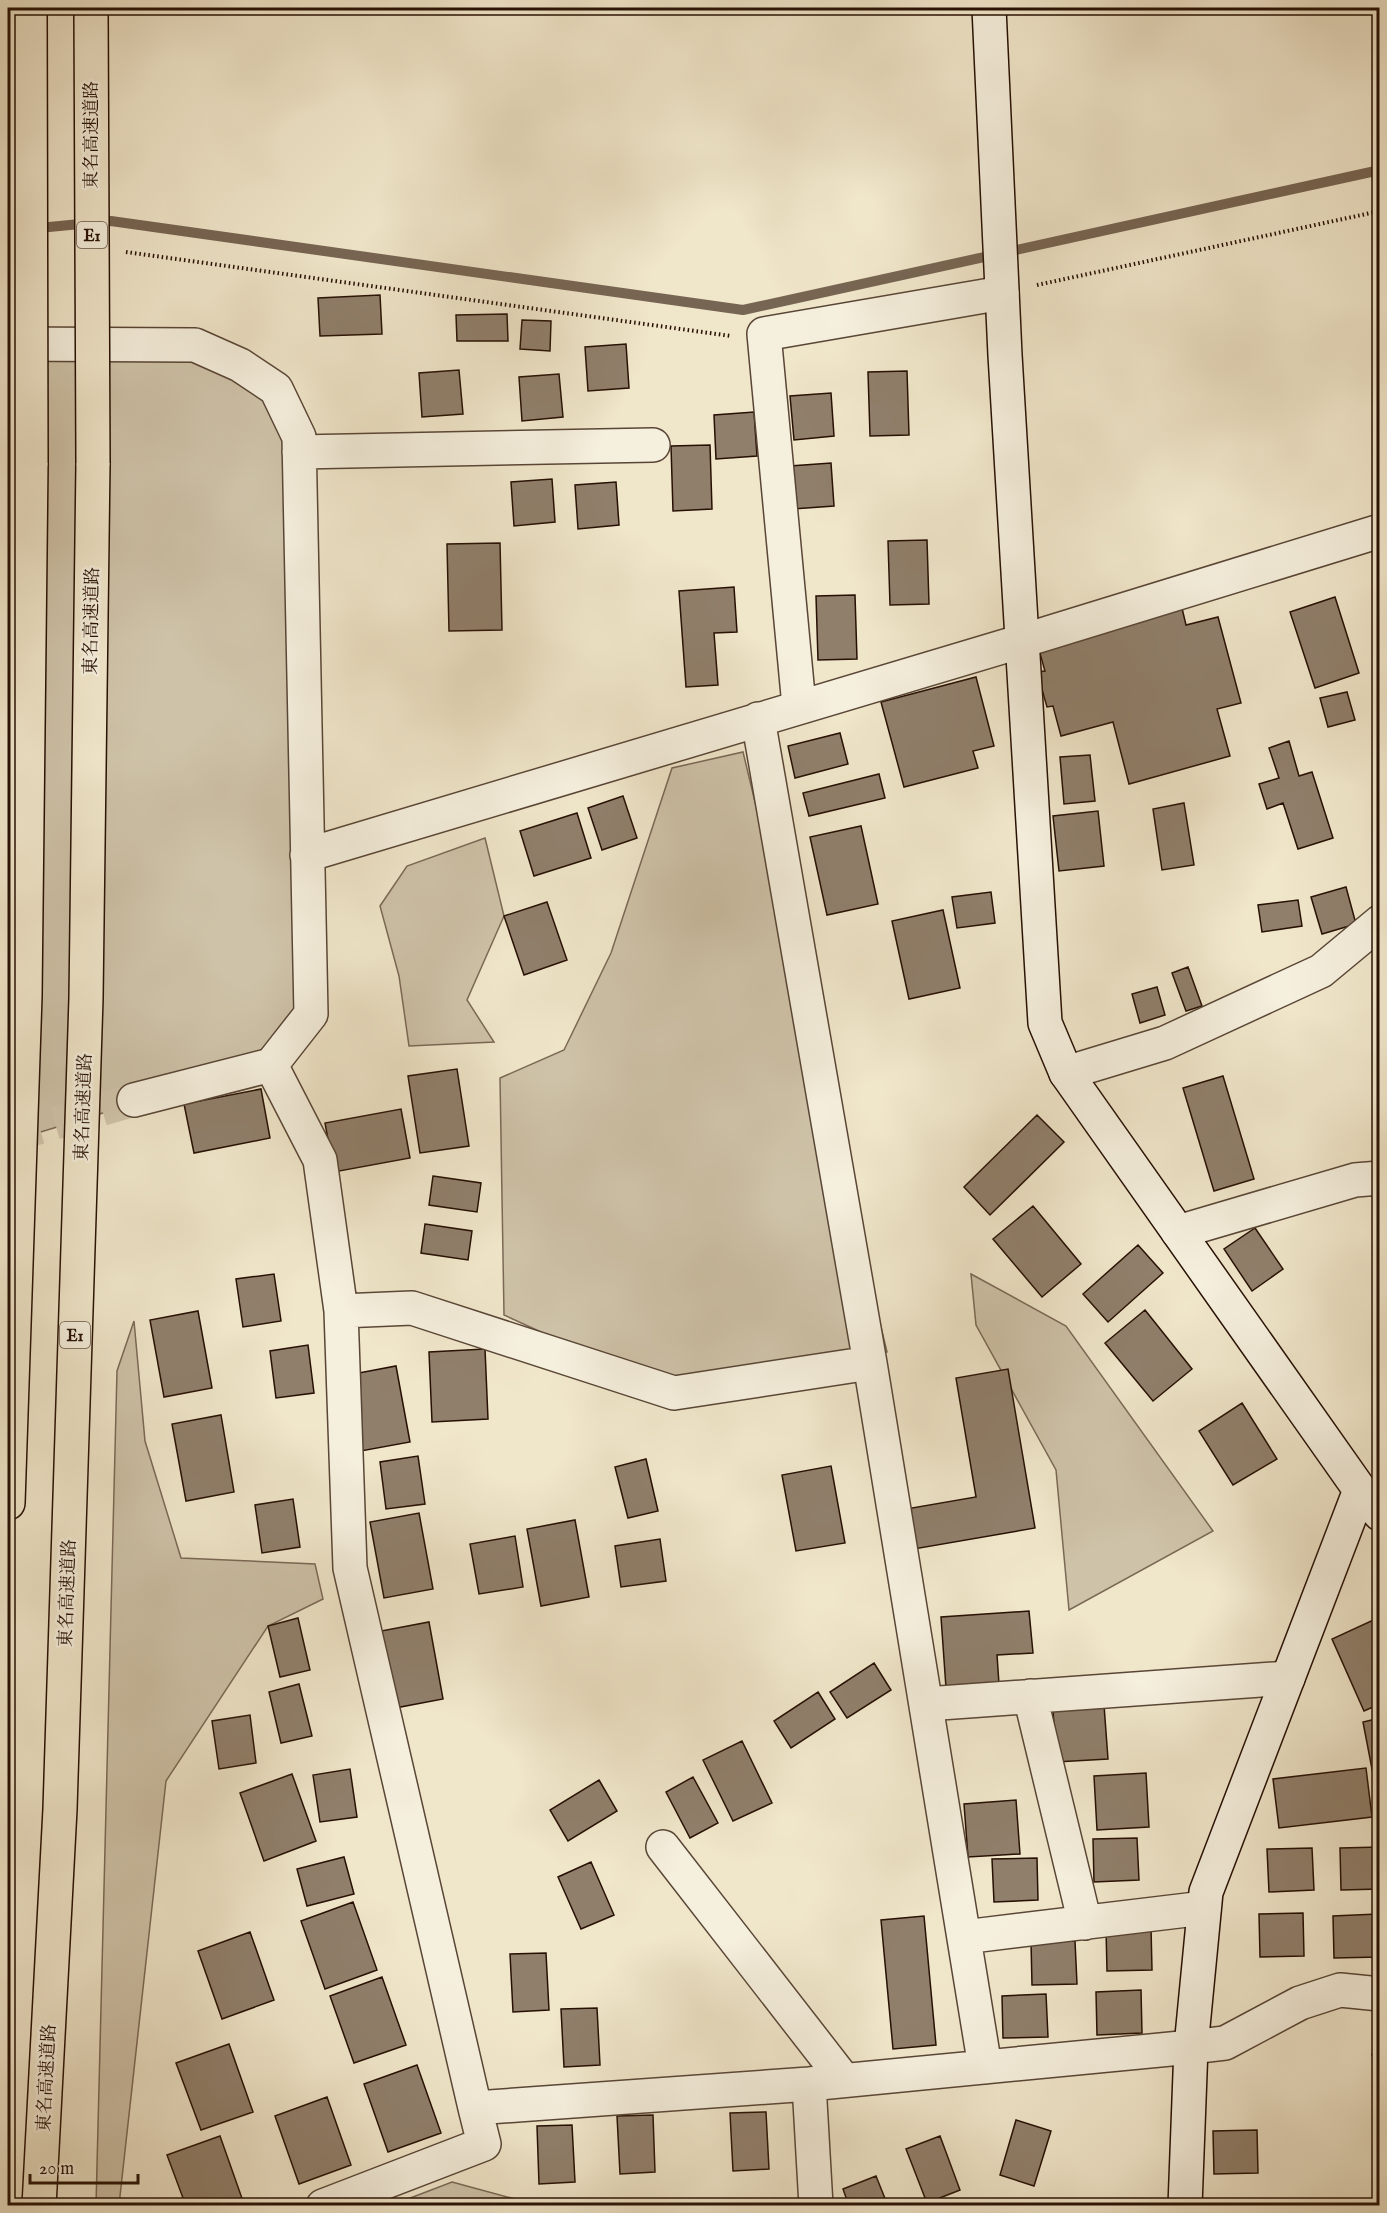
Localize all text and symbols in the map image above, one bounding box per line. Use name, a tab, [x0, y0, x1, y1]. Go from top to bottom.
street label: 東名高速道路	[81, 81, 104, 189]
road number: E1	[77, 222, 107, 248]
street label: 東名高速道路	[80, 567, 105, 675]
street label: 東名高速道路	[71, 1053, 98, 1161]
road number: E1	[60, 1322, 90, 1348]
street label: 東名高速道路	[55, 1539, 82, 1647]
street label: 東名高速道路	[33, 2024, 62, 2133]
scale bar	[30, 2147, 138, 2185]
text: 20 m	[39, 2158, 74, 2181]

